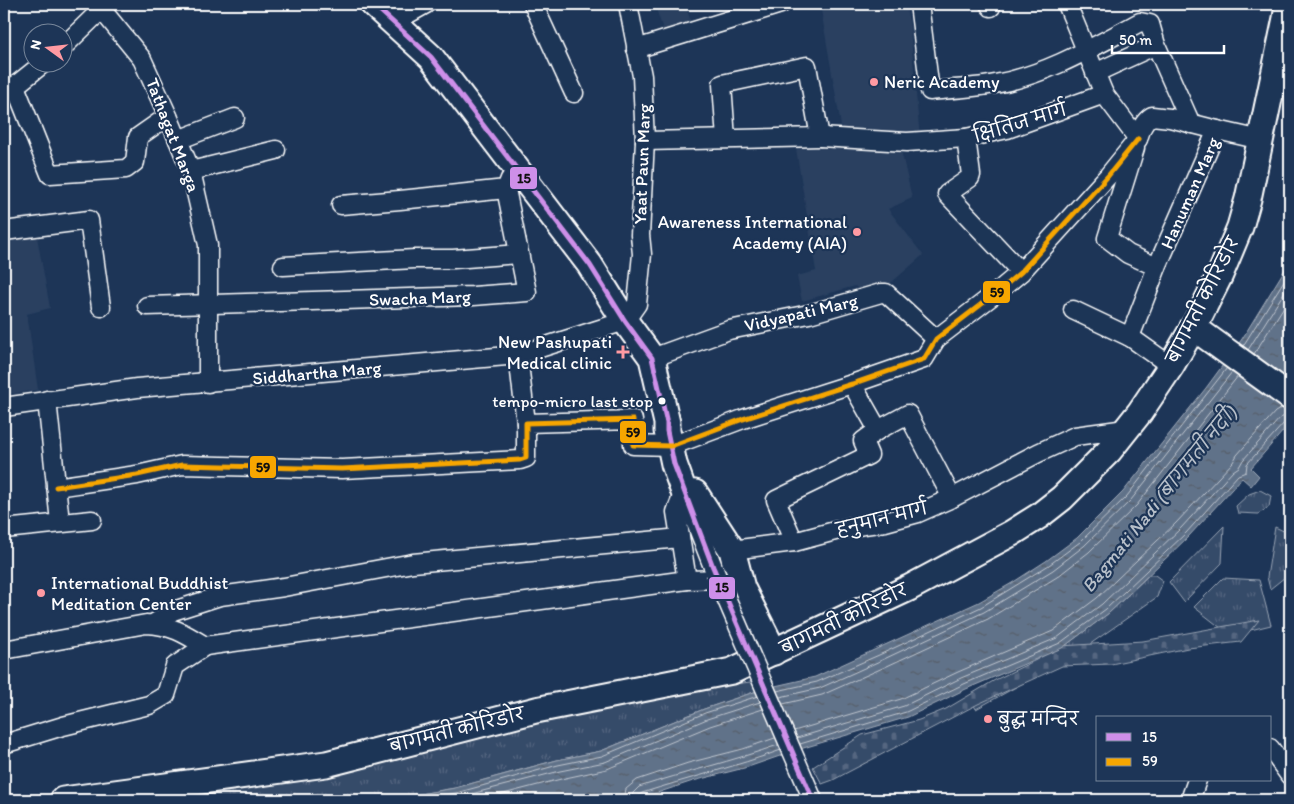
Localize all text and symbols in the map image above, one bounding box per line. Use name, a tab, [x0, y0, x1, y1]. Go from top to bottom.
north arrow	[22, 22, 72, 72]
scale bar	[1112, 22, 1224, 54]
text: 50 m	[1119, 31, 1152, 49]
text: N	[26, 38, 45, 52]
place label: Neric Academy	[884, 71, 1000, 93]
street label: Tathagat Marga	[141, 75, 205, 195]
marker: Neric Academy	[868, 76, 880, 88]
street label: क्षितिज मार्ग	[969, 95, 1071, 148]
street label: Yaat Paun Marg	[629, 103, 655, 225]
street label: Hanuman Marg	[1156, 133, 1225, 252]
line badge: 15	[509, 166, 538, 190]
text: 15	[517, 170, 532, 187]
place label: Awareness International Academy (AIA)	[658, 211, 847, 254]
marker: Awareness International Academy (AIA)	[851, 226, 863, 238]
street label: बागमती कोरिडोर	[1159, 231, 1245, 368]
line badge: 59	[982, 280, 1011, 304]
text: 59	[990, 284, 1004, 301]
street label: Swacha Marg	[369, 285, 472, 311]
street label: Vidyapati Marg	[742, 289, 861, 337]
place label: New Pashupati Medical clinic	[498, 331, 612, 374]
marker: New Pashupati Medical clinic	[616, 345, 630, 359]
street label: Siddhartha Marg	[252, 356, 383, 390]
place label: tempo-micro last stop	[492, 391, 653, 411]
marker: tempo-micro last stop	[657, 396, 667, 406]
water label: Bagmati Nadi (बागमती नदी)	[1074, 399, 1242, 597]
line badge: 59	[619, 420, 647, 444]
text: 59	[626, 424, 640, 441]
line badge: 59	[249, 455, 277, 479]
text: 59	[256, 459, 270, 476]
street label: हनुमान मार्ग	[832, 494, 932, 543]
place label: International Buddhist Meditation Center	[51, 572, 228, 615]
line badge: 15	[708, 576, 736, 600]
street label: बागमती कोरिडोर	[775, 576, 912, 660]
text: 15	[715, 579, 730, 596]
marker: International Buddhist Meditation Center	[35, 587, 47, 599]
street label: बागमती कोरिडोर	[385, 699, 528, 758]
place label: बुद्ध मन्दिर	[997, 705, 1080, 732]
marker: बुद्ध मन्दिर	[982, 713, 994, 725]
legend	[1096, 716, 1272, 782]
text: 15	[1142, 728, 1157, 746]
text: 59	[1142, 752, 1158, 770]

